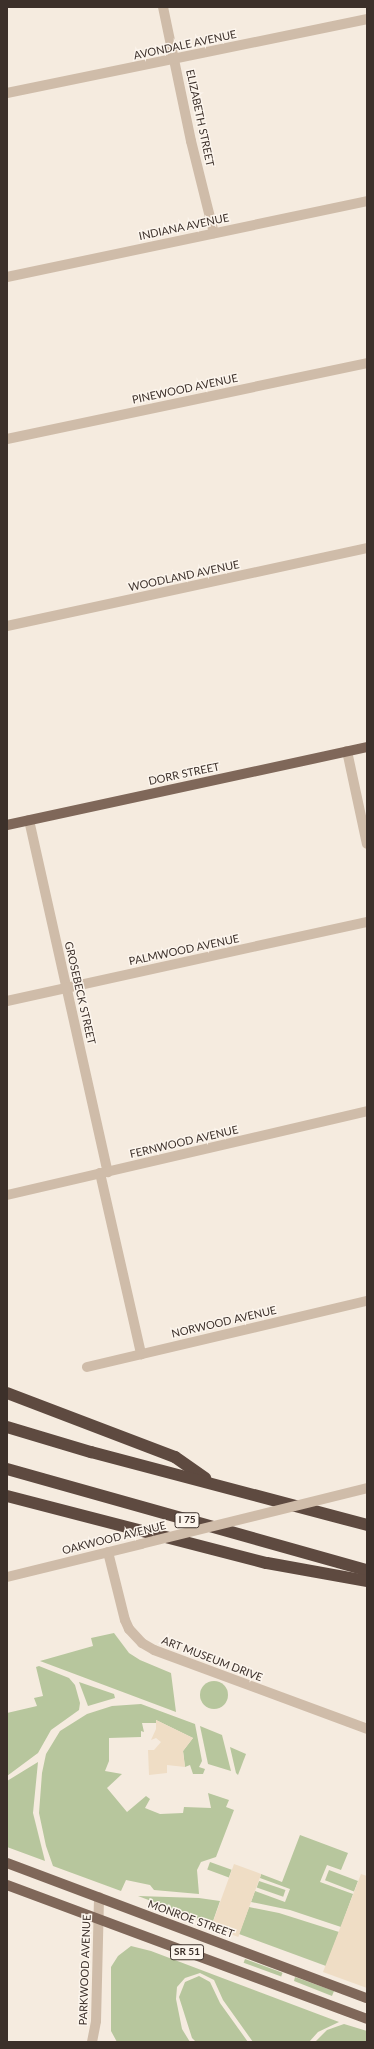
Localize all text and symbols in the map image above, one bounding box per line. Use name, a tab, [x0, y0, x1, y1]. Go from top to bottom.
street label: AVONDALE AVENUE	[132, 28, 238, 62]
street label: ELIZABETH STREET	[183, 68, 217, 168]
street label: INDIANA AVENUE	[137, 211, 231, 243]
street label: PINEWOOD AVENUE	[131, 371, 239, 407]
street label: WOODLAND AVENUE	[127, 558, 241, 594]
street label: DORR STREET	[147, 760, 221, 788]
street label: PALMWOOD AVENUE	[127, 932, 241, 968]
street label: GROSEBECK STREET	[62, 940, 98, 1046]
street label: FERNWOOD AVENUE	[128, 1123, 240, 1161]
street label: NORWOOD AVENUE	[170, 1303, 278, 1341]
road number: I 75	[174, 1512, 200, 1528]
street label: OAKWOOD AVENUE	[61, 1519, 167, 1557]
street label: ART MUSEUM DRIVE	[160, 1634, 264, 1684]
street label: MONROE STREET	[146, 1897, 236, 1941]
street label: PARKWOOD AVENUE	[76, 1914, 94, 2026]
road number: SR 51	[170, 1944, 204, 1960]

